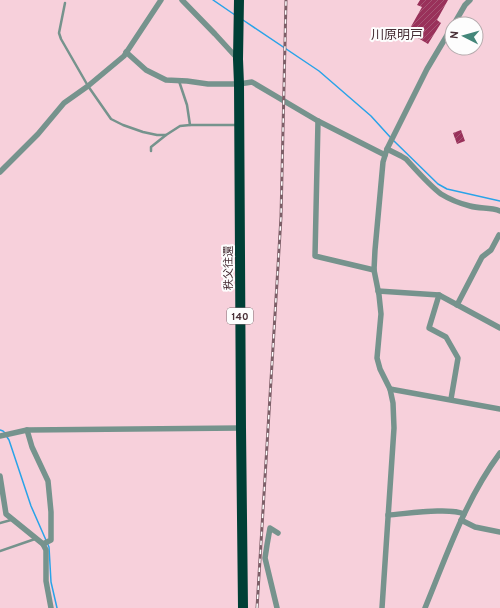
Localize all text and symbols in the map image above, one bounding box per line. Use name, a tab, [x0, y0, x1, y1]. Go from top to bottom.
north arrow	[444, 16, 484, 56]
district label: 川原明戸	[371, 28, 423, 44]
text: N	[448, 30, 462, 40]
street label: 秩父往還	[222, 246, 236, 290]
road number: 140	[227, 308, 253, 324]

